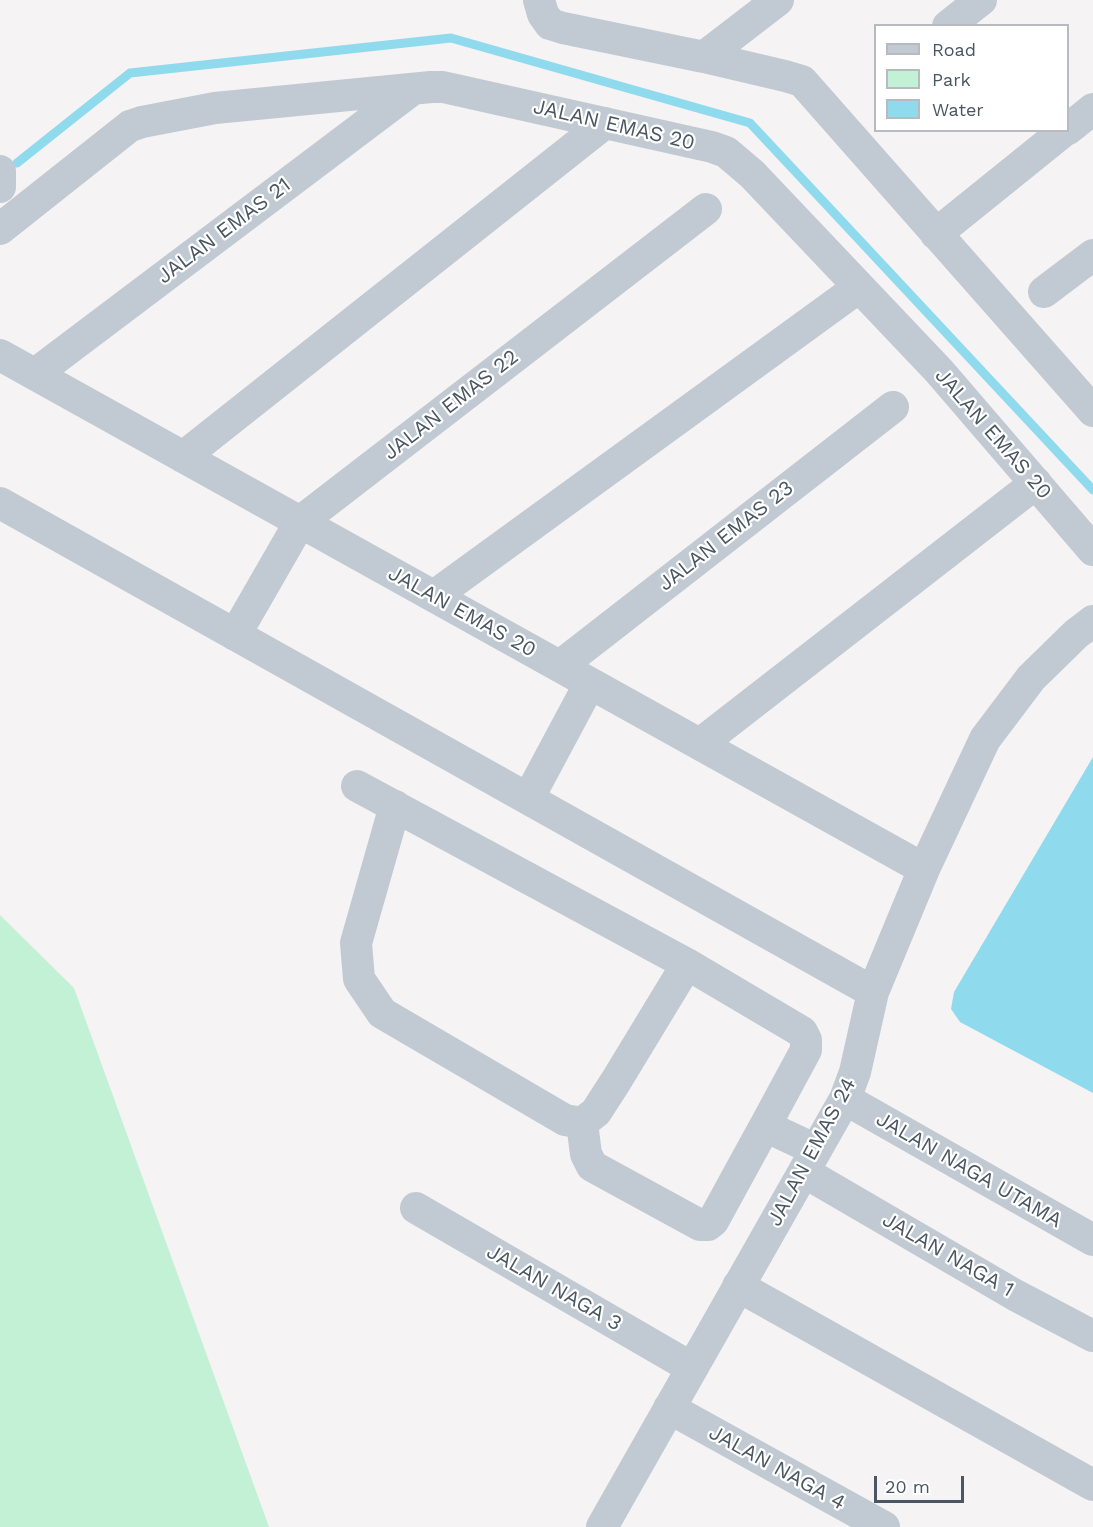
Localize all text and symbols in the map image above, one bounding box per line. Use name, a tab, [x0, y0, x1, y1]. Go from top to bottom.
legend	[874, 24, 1069, 132]
text: Road	[932, 39, 976, 60]
text: Park	[932, 69, 971, 90]
street label: JALAN EMAS 20	[531, 94, 697, 156]
text: Water	[932, 99, 984, 120]
street label: JALAN EMAS 21	[152, 173, 296, 289]
street label: JALAN EMAS 22	[378, 344, 524, 466]
street label: JALAN EMAS 20	[929, 363, 1057, 505]
street label: JALAN EMAS 23	[653, 475, 799, 597]
street label: JALAN EMAS 20	[384, 561, 540, 663]
street label: JALAN EMAS 24	[762, 1074, 862, 1230]
street label: JALAN NAGA UTAMA	[872, 1106, 1066, 1234]
street label: JALAN NAGA 1	[878, 1207, 1018, 1303]
street label: JALAN NAGA 3	[482, 1239, 626, 1337]
street label: JALAN NAGA 4	[704, 1420, 850, 1516]
scale bar	[877, 1464, 967, 1502]
text: 20 m	[885, 1476, 930, 1497]

